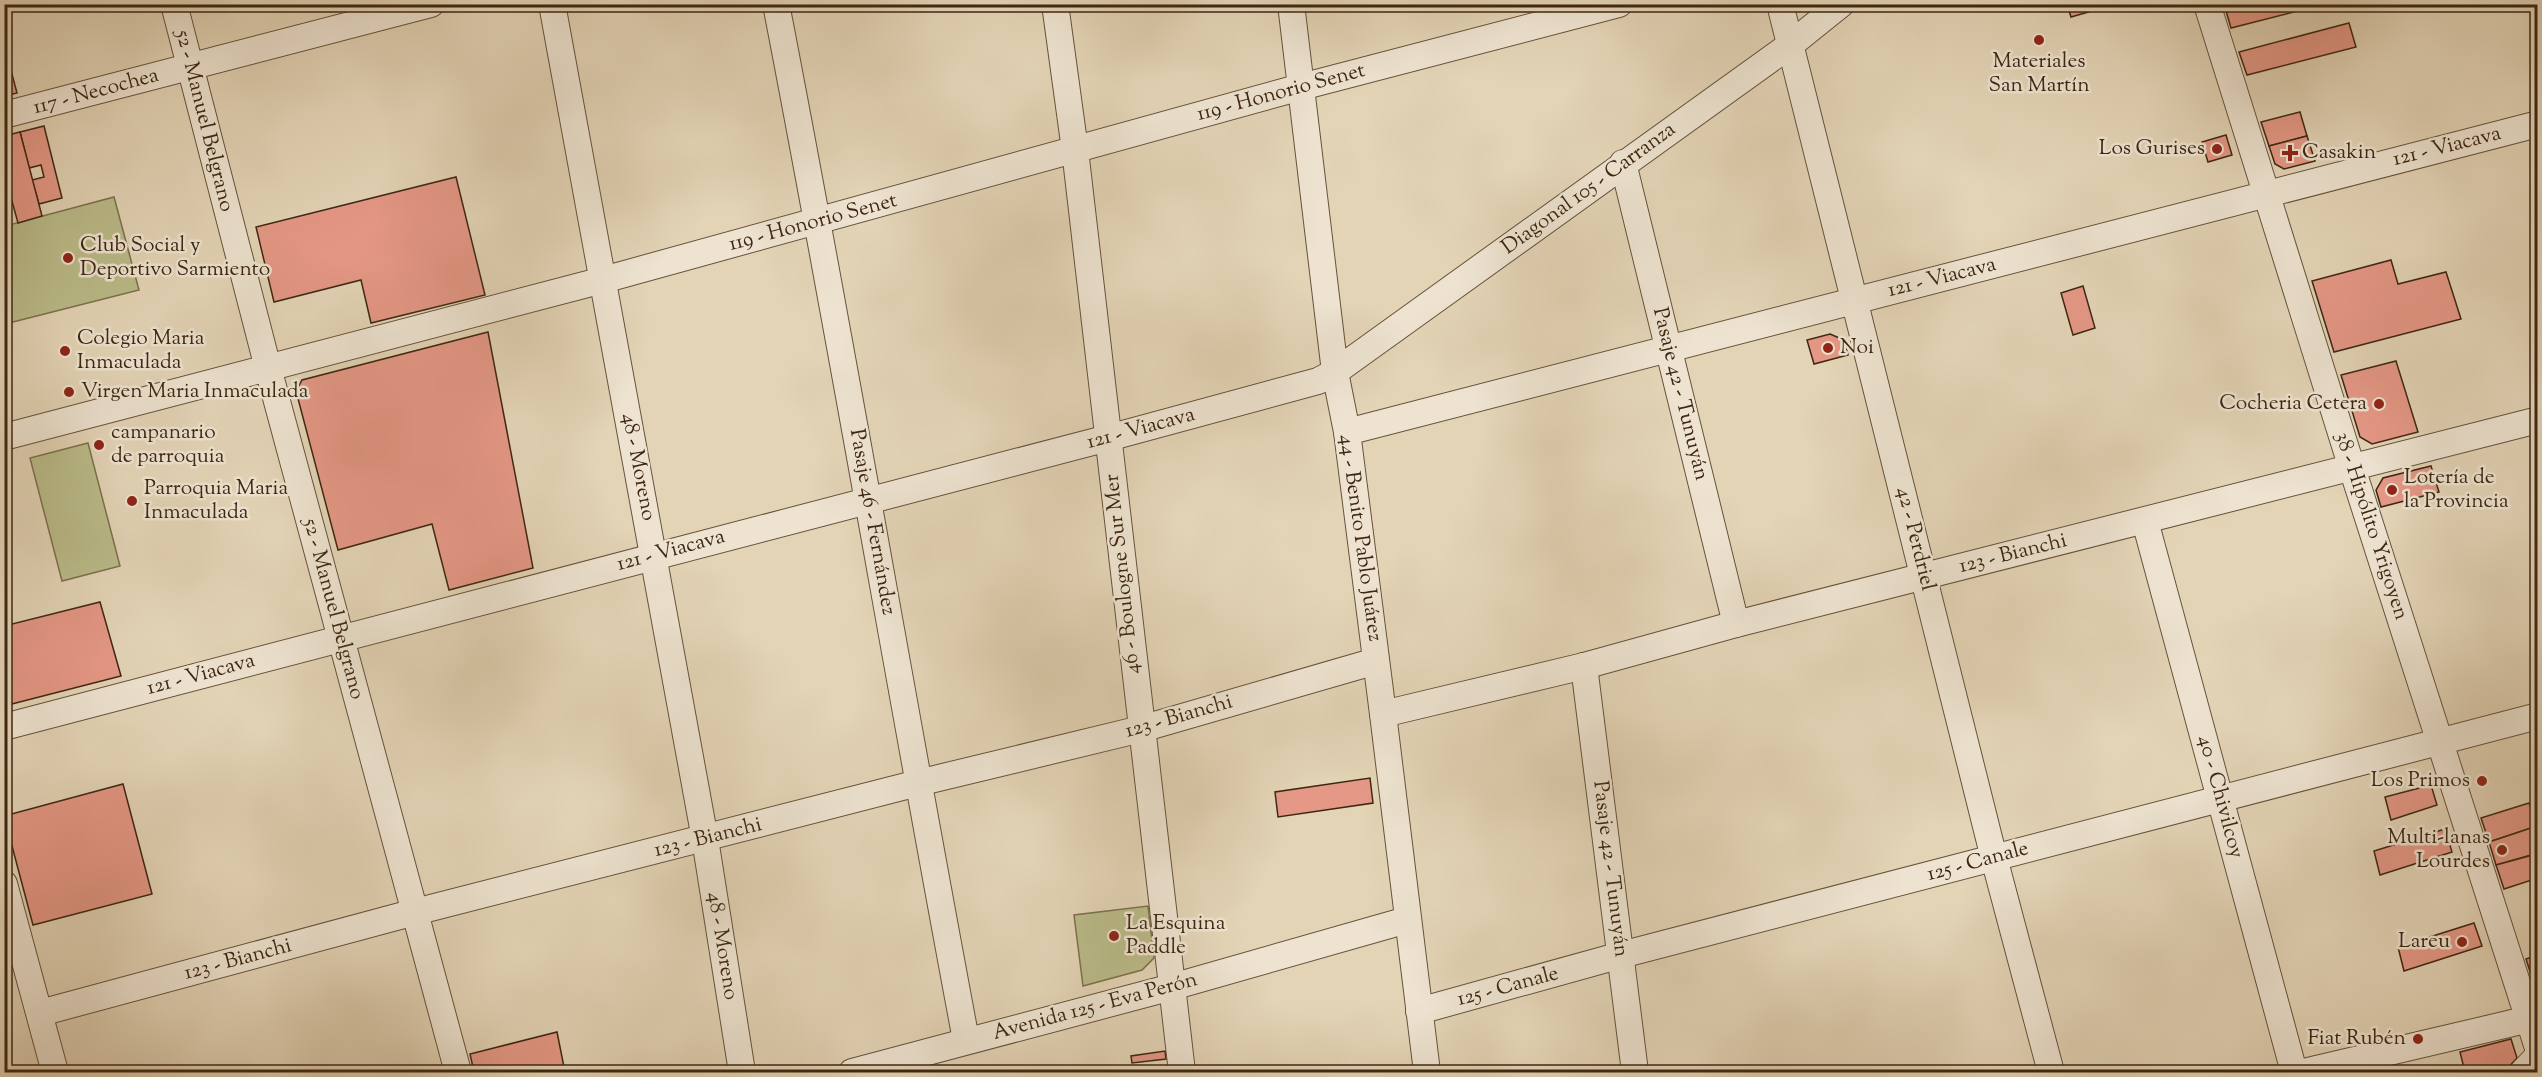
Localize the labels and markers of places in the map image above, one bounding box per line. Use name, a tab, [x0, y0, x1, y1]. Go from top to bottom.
marker: Materiales San Martín	[2032, 33, 2046, 47]
place label: Materiales San Martín	[1988, 47, 2090, 101]
place label: Los Gurises	[2099, 134, 2205, 164]
place label: Casakin	[2302, 138, 2376, 168]
marker: Los Gurises	[2210, 142, 2224, 156]
marker: Casakin	[2283, 146, 2297, 160]
place label: Club Social y Deportivo Sarmiento	[80, 231, 270, 285]
marker: Club Social y Deportivo Sarmiento	[61, 251, 75, 265]
place label: Colegio Maria Inmaculada	[77, 324, 205, 378]
place label: Noi	[1840, 333, 1874, 363]
marker: Noi	[1821, 341, 1835, 355]
marker: Colegio Maria Inmaculada	[58, 344, 72, 358]
place label: Virgen Maria Inmaculada	[81, 377, 309, 407]
marker: Virgen Maria Inmaculada	[62, 385, 76, 399]
place label: Cocheria Cetera	[2219, 389, 2367, 419]
marker: Cocheria Cetera	[2372, 397, 2386, 411]
place label: campanario de parroquia	[111, 418, 225, 472]
marker: campanario de parroquia	[92, 438, 106, 452]
place label: Lotería de la Provincia	[2404, 463, 2509, 517]
place label: Parroquia Maria Inmaculada	[144, 474, 288, 528]
marker: Lotería de la Provincia	[2385, 483, 2399, 497]
marker: Parroquia Maria Inmaculada	[125, 494, 139, 508]
place label: Los Primos	[2371, 766, 2470, 796]
marker: Los Primos	[2475, 774, 2489, 788]
place label: Multi-lanas Lourdes	[2387, 823, 2490, 877]
marker: Multi-lanas Lourdes	[2495, 843, 2509, 857]
place label: La Esquina Paddle	[1126, 909, 1226, 963]
place label: Lareu	[2398, 927, 2450, 957]
marker: La Esquina Paddle	[1107, 929, 1121, 943]
marker: Lareu	[2455, 935, 2469, 949]
place label: Fiat Rubén	[2308, 1024, 2406, 1054]
marker: Fiat Rubén	[2411, 1032, 2425, 1046]

